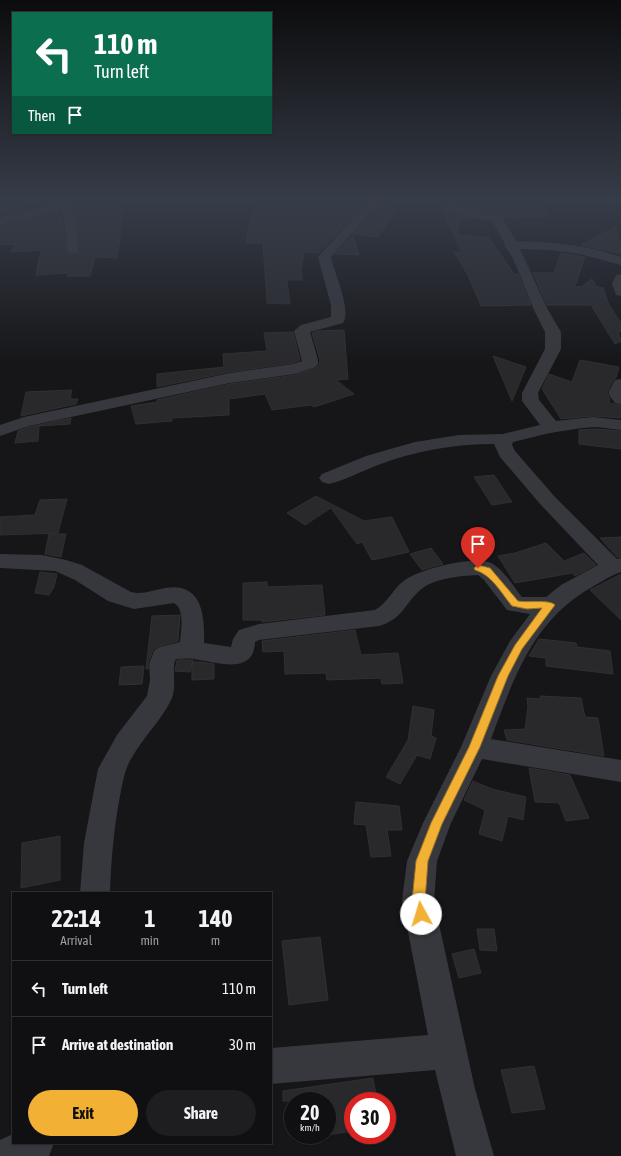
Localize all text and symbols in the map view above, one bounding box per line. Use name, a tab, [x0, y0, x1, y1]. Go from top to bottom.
icon: left	[28, 28, 80, 80]
text: 110 m	[94, 28, 157, 60]
text: Turn left	[94, 61, 149, 82]
icon: arrive	[64, 104, 86, 126]
text: Then	[28, 107, 56, 124]
pin	[461, 527, 495, 568]
icon: arrive	[467, 533, 489, 555]
position arrow	[400, 893, 442, 935]
text: 22:14	[52, 905, 101, 932]
text: 1	[144, 905, 155, 932]
text: 140	[199, 905, 232, 932]
text: Arrival	[60, 933, 92, 948]
text: min	[140, 933, 159, 948]
text: m	[211, 933, 220, 948]
icon: left	[28, 978, 50, 1000]
text: Turn left	[62, 980, 108, 997]
text: 110 m	[222, 980, 256, 997]
icon: arrive	[28, 1034, 50, 1056]
text: Arrive at destination	[62, 1036, 173, 1053]
text: 30 m	[229, 1036, 256, 1053]
button: Exit	[28, 1090, 138, 1136]
button: Share	[146, 1090, 256, 1136]
speed limit sign: 30	[344, 1092, 396, 1144]
text: 20	[301, 1101, 319, 1124]
text: km/h	[300, 1122, 320, 1133]

